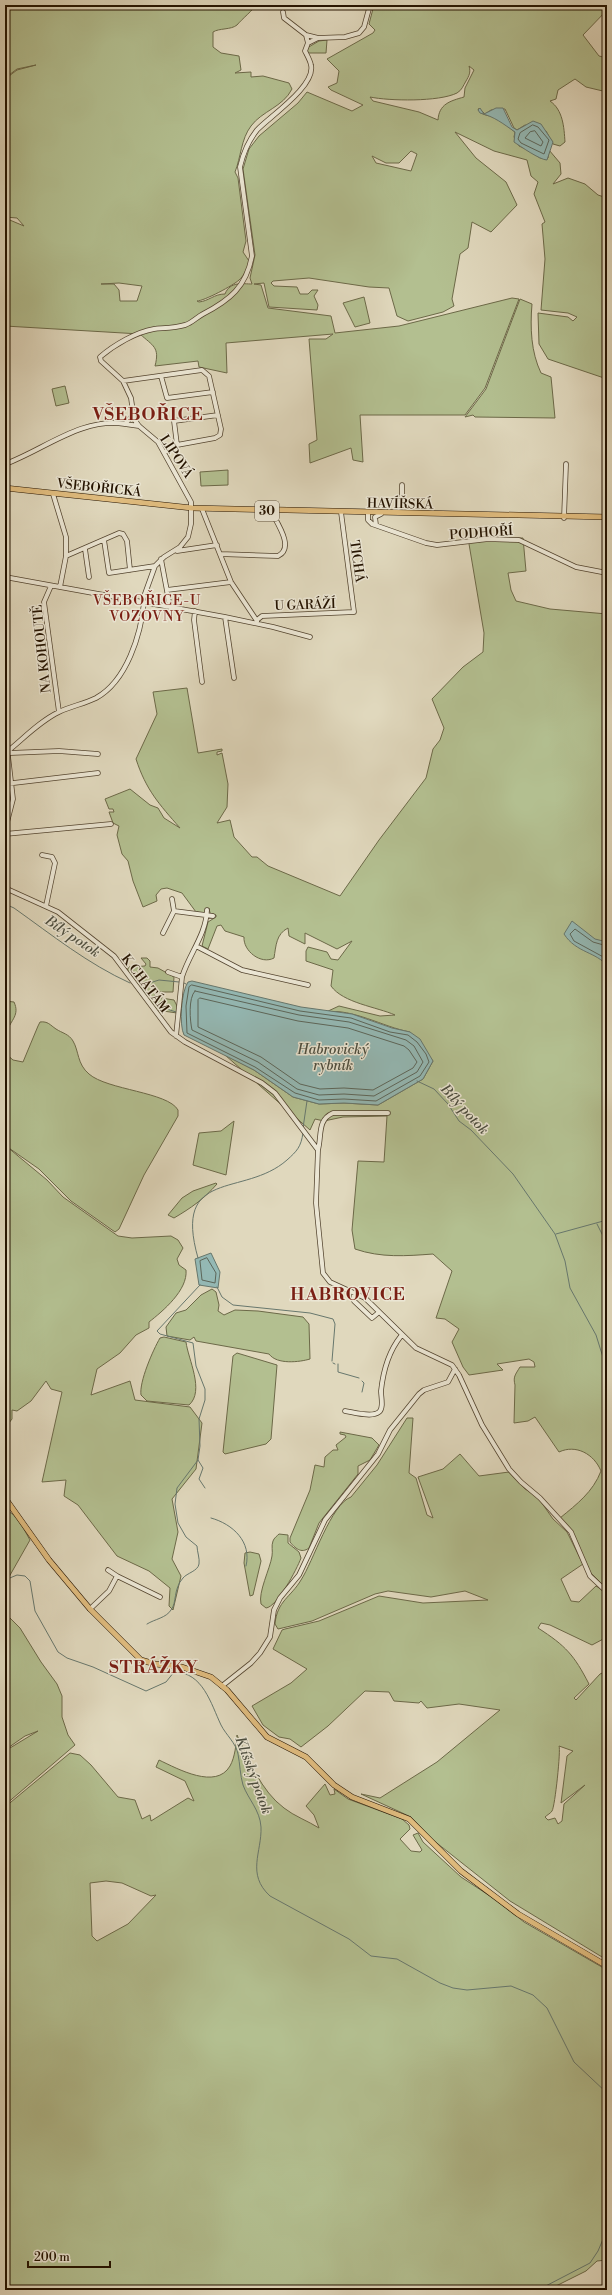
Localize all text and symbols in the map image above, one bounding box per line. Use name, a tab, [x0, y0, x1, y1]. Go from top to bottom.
district label: VŠEBOŘICE	[91, 403, 204, 426]
street label: LIPOVÁ	[156, 431, 197, 482]
street label: VŠEBOŘICKÁ	[55, 474, 143, 501]
street label: HAVÍŘSKÁ	[367, 494, 434, 513]
road number: 30	[255, 501, 279, 521]
street label: PODHOŘÍ	[449, 522, 513, 543]
street label: TICHÁ	[346, 539, 369, 584]
district label: VŠEBOŘICE-U VOZOVNY	[92, 590, 201, 626]
street label: U GARÁŽÍ	[274, 595, 336, 614]
street label: NA KOHOUTĚ	[28, 604, 55, 694]
water label: Bílý potok	[41, 911, 103, 962]
street label: K CHATÁM	[118, 950, 174, 1017]
water label: Habrovický rybník	[296, 1041, 369, 1075]
water label: Bílý potok	[436, 1080, 492, 1139]
district label: HABROVICE	[290, 1284, 406, 1306]
district label: STRÁŽKY	[109, 1656, 199, 1679]
water label: Klíšský potok	[231, 1734, 275, 1817]
scale bar	[28, 2243, 110, 2269]
text: 200 m	[34, 2250, 70, 2265]

